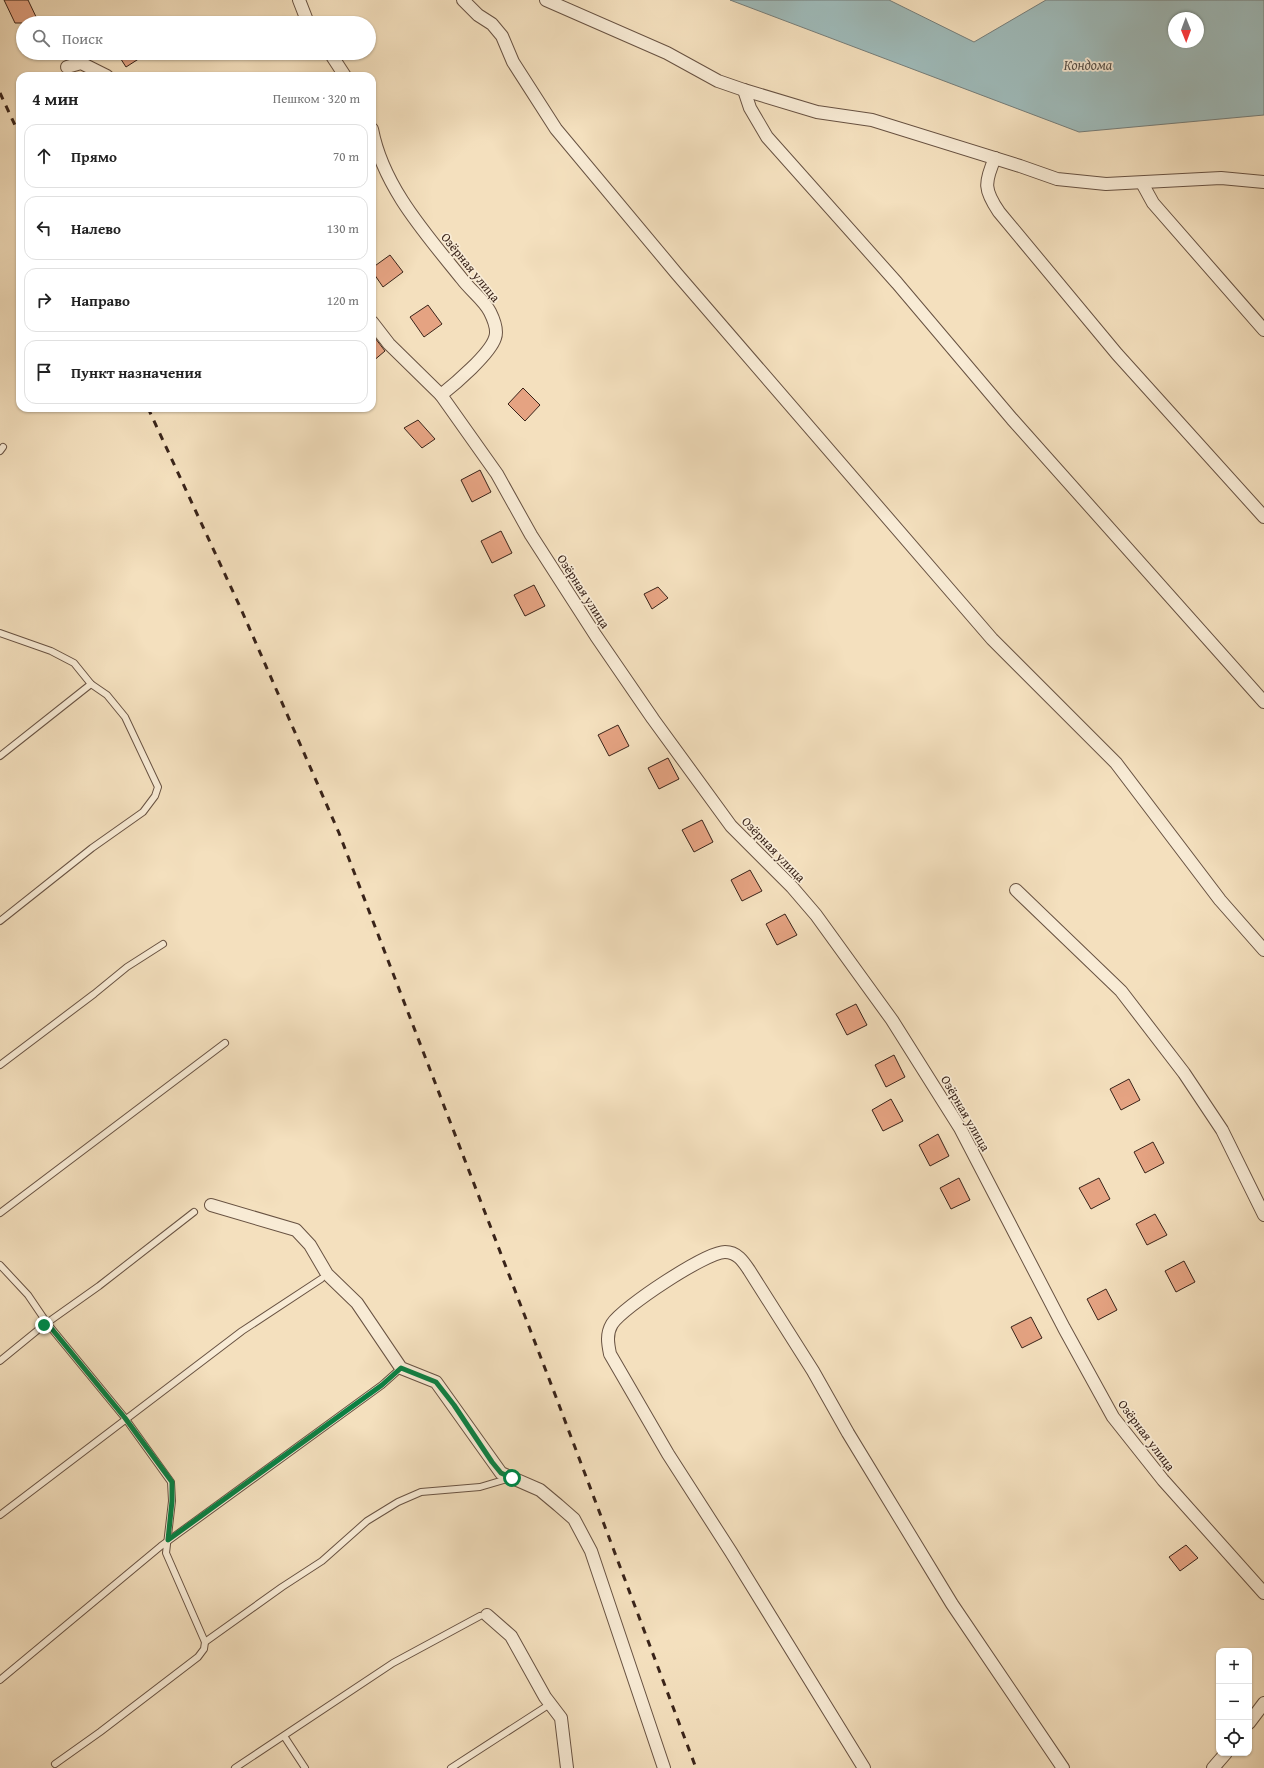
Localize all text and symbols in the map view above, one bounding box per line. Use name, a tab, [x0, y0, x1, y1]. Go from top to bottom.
north arrow	[1168, 12, 1204, 48]
search box	[16, 16, 376, 60]
icon: search	[30, 27, 52, 49]
text: Поиск	[62, 28, 103, 49]
water label: Кондома	[1064, 55, 1113, 75]
text: 4 мин	[32, 86, 78, 111]
text: Пешком · 320 m	[273, 89, 360, 108]
icon: ahead	[33, 145, 55, 167]
text: Прямо	[71, 146, 117, 167]
text: 70 m	[333, 147, 359, 166]
icon: left	[33, 217, 55, 239]
text: Налево	[71, 218, 121, 239]
text: 130 m	[327, 219, 359, 238]
street label: Озёрная улица	[437, 228, 505, 307]
icon: right	[33, 289, 55, 311]
text: Направо	[71, 290, 130, 311]
text: 120 m	[327, 291, 359, 310]
icon: arrive	[33, 361, 55, 383]
text: Пункт назначения	[71, 362, 202, 383]
street label: Озёрная улица	[552, 550, 615, 633]
street label: Озёрная улица	[737, 812, 811, 887]
street label: Озёрная улица	[936, 1072, 995, 1155]
route end	[35, 1316, 53, 1334]
street label: Озёрная улица	[1113, 1396, 1180, 1476]
route start	[503, 1469, 521, 1487]
map controls	[1216, 1648, 1252, 1756]
button: +	[1216, 1648, 1252, 1684]
button: −	[1216, 1684, 1252, 1720]
button: locate	[1216, 1720, 1252, 1756]

